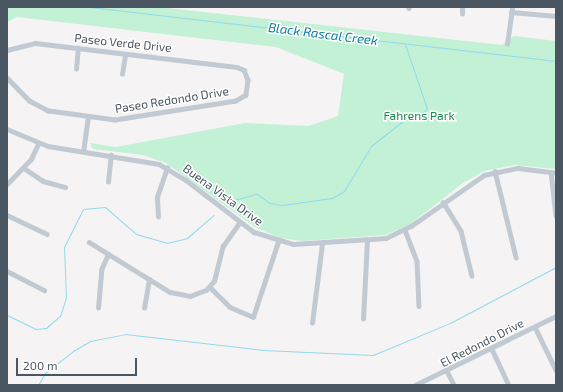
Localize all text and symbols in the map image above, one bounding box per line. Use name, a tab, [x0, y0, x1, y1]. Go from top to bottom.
water label: Black Rascal Creek	[267, 20, 379, 48]
street label: Paseo Verde Drive	[73, 31, 173, 55]
street label: Paseo Redondo Drive	[114, 84, 230, 116]
park label: Fahrens Park	[383, 109, 455, 123]
street label: Buena Vista Drive	[180, 161, 266, 229]
street label: El Redondo Drive	[438, 316, 526, 370]
scale bar	[18, 350, 139, 376]
text: 200 m	[23, 358, 57, 372]

